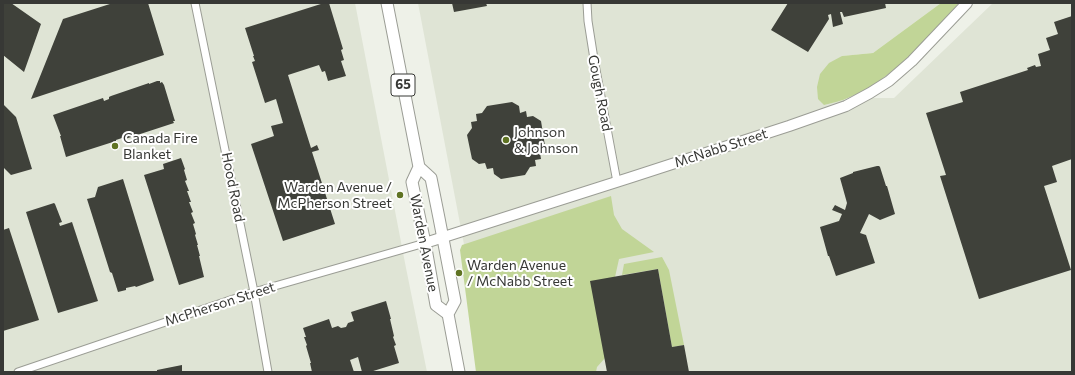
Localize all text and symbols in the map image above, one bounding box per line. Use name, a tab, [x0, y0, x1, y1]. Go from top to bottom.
street label: Gough Road	[584, 53, 616, 133]
road number: 65	[391, 74, 415, 96]
place label: Johnson & Johnson	[514, 124, 578, 156]
street label: McNabb Street	[672, 125, 770, 171]
place label: Canada Fire Blanket	[123, 130, 198, 162]
marker: Johnson & Johnson	[501, 135, 511, 145]
marker: Canada Fire Blanket	[110, 141, 120, 151]
street label: Hood Road	[218, 151, 248, 223]
place label: Warden Avenue / McPherson Street	[277, 179, 392, 212]
marker: Warden Avenue / McPherson Street	[395, 190, 405, 200]
street label: Warden Avenue	[406, 193, 442, 293]
place label: Warden Avenue / McNabb Street	[467, 257, 573, 290]
marker: Warden Avenue / McNabb Street	[454, 268, 464, 278]
street label: McPherson Street	[163, 278, 277, 330]

